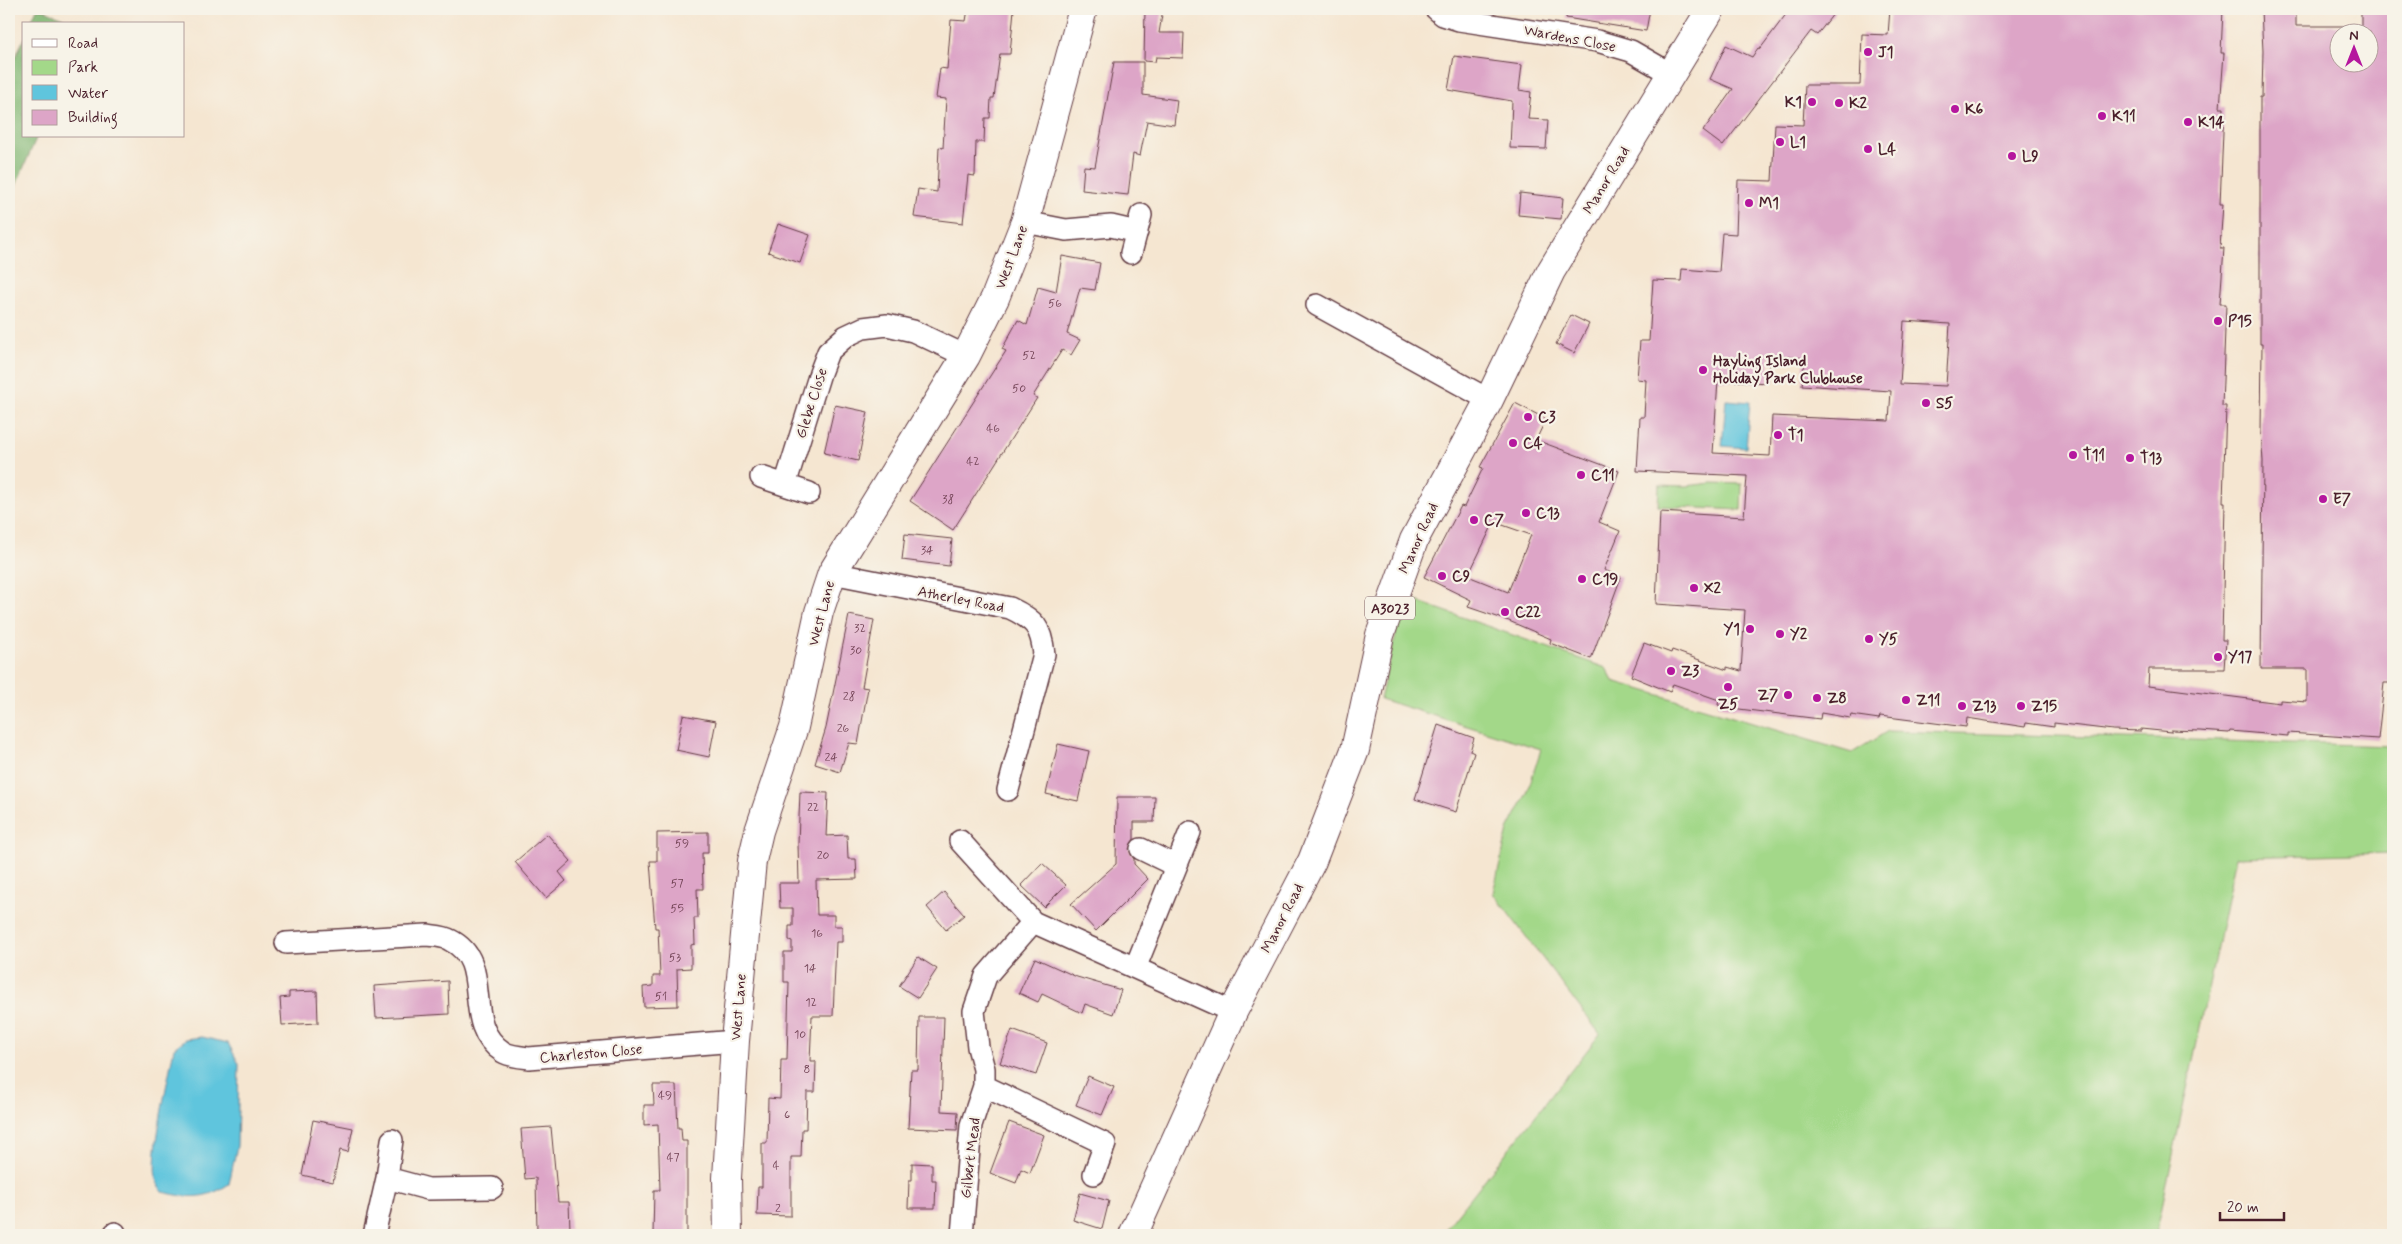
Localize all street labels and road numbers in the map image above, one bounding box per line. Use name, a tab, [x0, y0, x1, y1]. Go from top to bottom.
street label: Wardens Close	[1522, 20, 1618, 58]
street label: Manor Road	[1579, 143, 1635, 218]
street label: West Lane	[991, 222, 1033, 292]
street label: Glebe Close	[791, 365, 833, 441]
street label: Manor Road	[1394, 500, 1443, 577]
street label: West Lane	[804, 578, 840, 648]
street label: Atherley Road	[916, 582, 1006, 618]
road number: A3023	[1365, 596, 1415, 620]
street label: Manor Road	[1257, 880, 1309, 957]
street label: West Lane	[726, 973, 752, 1041]
street label: Charleston Close	[539, 1040, 644, 1068]
street label: Gilbert Mead	[956, 1116, 986, 1200]

